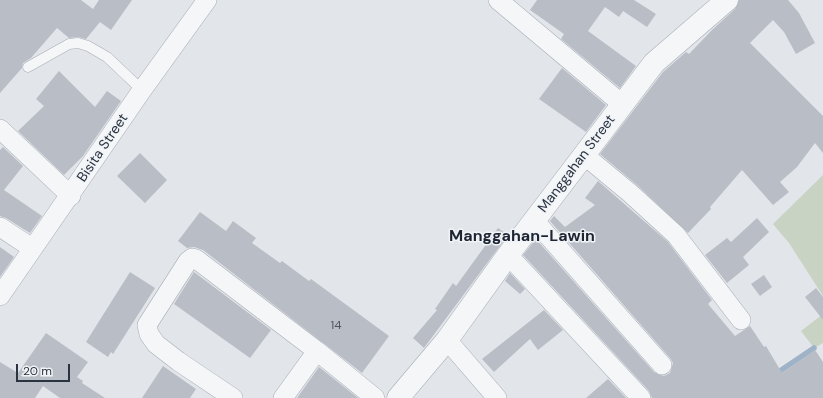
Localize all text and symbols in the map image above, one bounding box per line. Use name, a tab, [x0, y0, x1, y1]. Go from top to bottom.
street label: Bisita Street	[74, 111, 132, 185]
street label: Manggahan Street	[535, 112, 619, 216]
district label: Manggahan-Lawin	[449, 227, 595, 247]
house number: 14	[330, 319, 342, 333]
scale bar	[18, 356, 72, 382]
text: 20 m	[23, 363, 52, 379]

